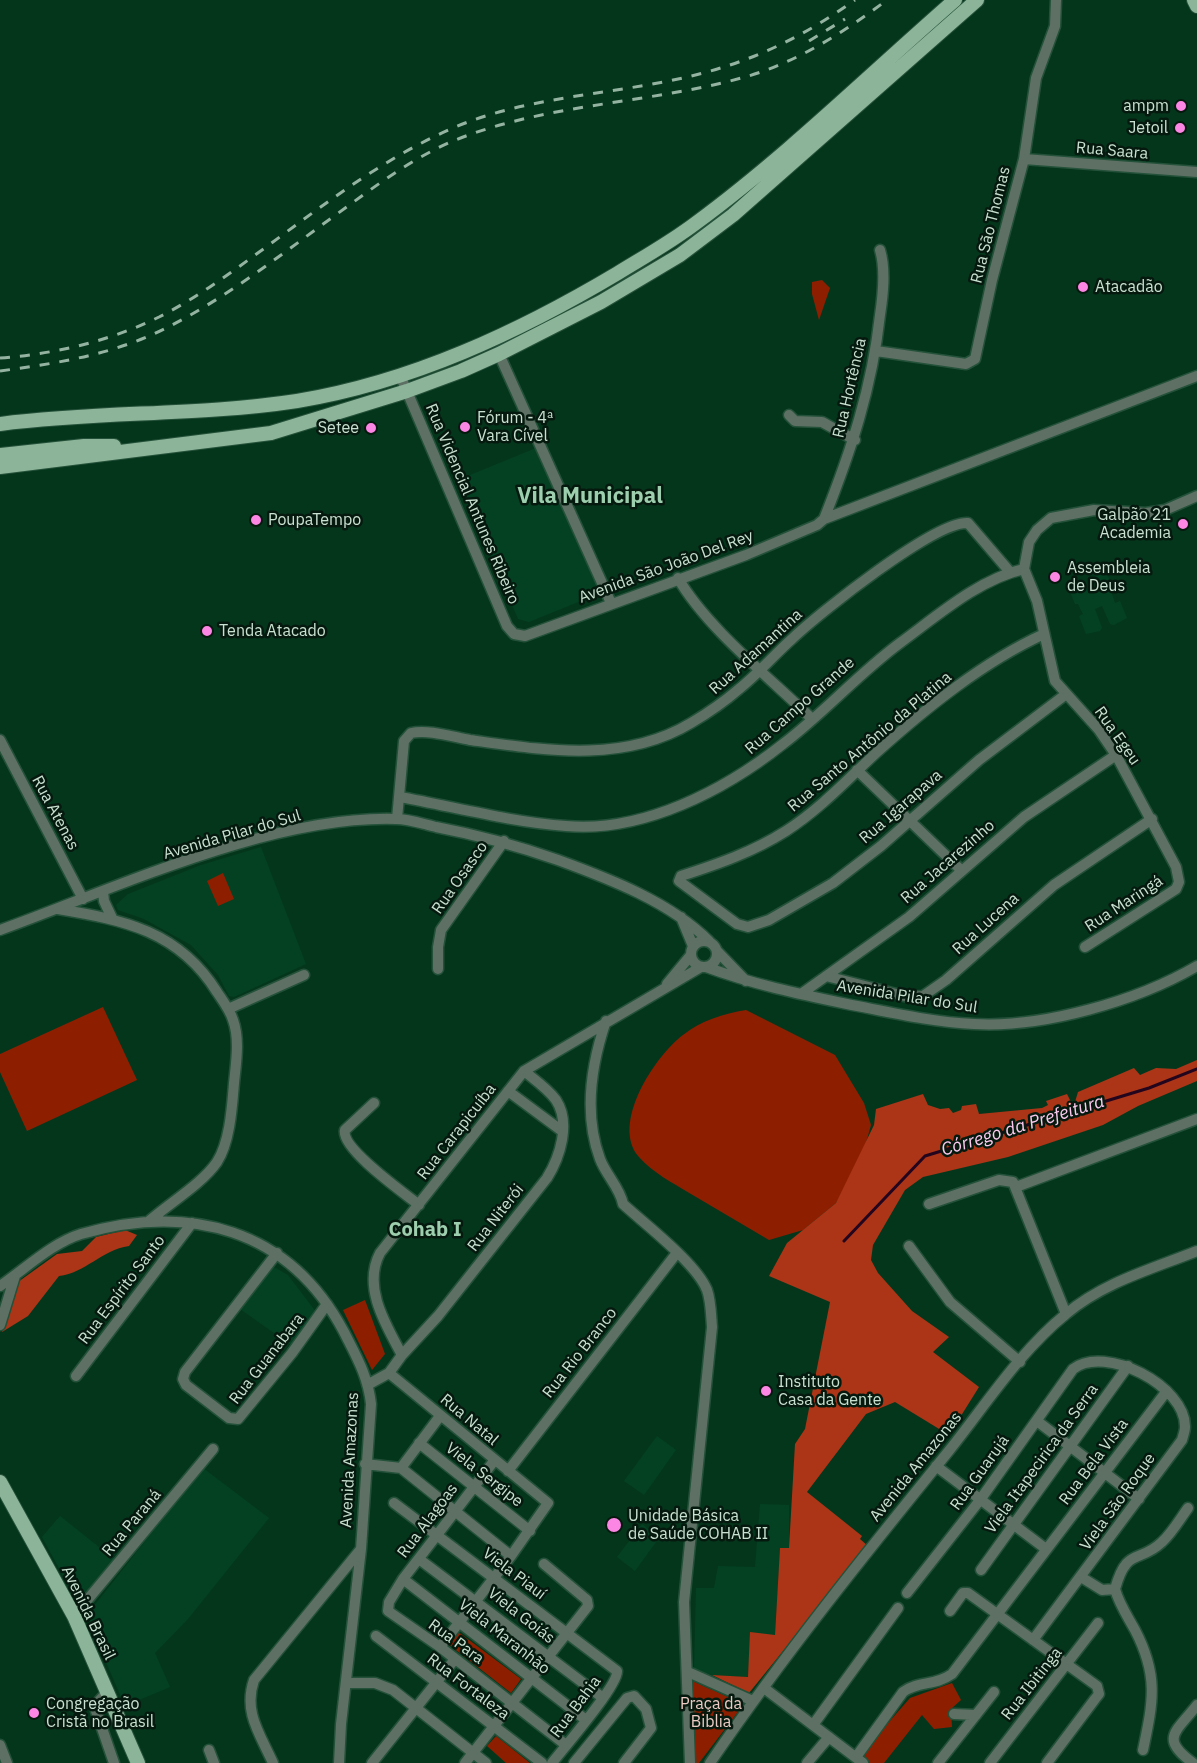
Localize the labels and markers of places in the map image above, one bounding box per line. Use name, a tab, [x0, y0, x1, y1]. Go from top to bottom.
place label: ampm	[1123, 96, 1169, 116]
marker: ampm	[1174, 99, 1188, 113]
place label: Jetoil	[1128, 118, 1168, 138]
marker: Jetoil	[1173, 121, 1187, 135]
place label: Atacadão	[1095, 277, 1163, 297]
marker: Atacadão	[1076, 280, 1090, 294]
place label: Fórum - 4ª Vara Cível	[477, 408, 553, 446]
place label: Setee	[318, 418, 359, 438]
marker: Fórum - 4ª Vara Cível	[458, 420, 472, 434]
marker: Setee	[364, 421, 378, 435]
place label: Galpão 21 Academia	[1097, 505, 1171, 543]
place label: PoupaTempo	[268, 510, 361, 530]
marker: PoupaTempo	[249, 513, 263, 527]
marker: Galpão 21 Academia	[1176, 517, 1190, 531]
place label: Assembleia de Deus	[1067, 558, 1150, 596]
marker: Assembleia de Deus	[1048, 570, 1062, 584]
place label: Tenda Atacado	[219, 621, 326, 641]
marker: Tenda Atacado	[200, 624, 214, 638]
place label: Instituto Casa da Gente	[778, 1372, 882, 1410]
marker: Instituto Casa da Gente	[759, 1384, 773, 1398]
place label: Unidade Básica de Saúde COHAB II	[628, 1506, 768, 1544]
marker: Unidade Básica de Saúde COHAB II	[605, 1516, 623, 1534]
place label: Congregação Cristã no Brasil	[46, 1694, 154, 1732]
marker: Congregação Cristã no Brasil	[27, 1706, 41, 1720]

